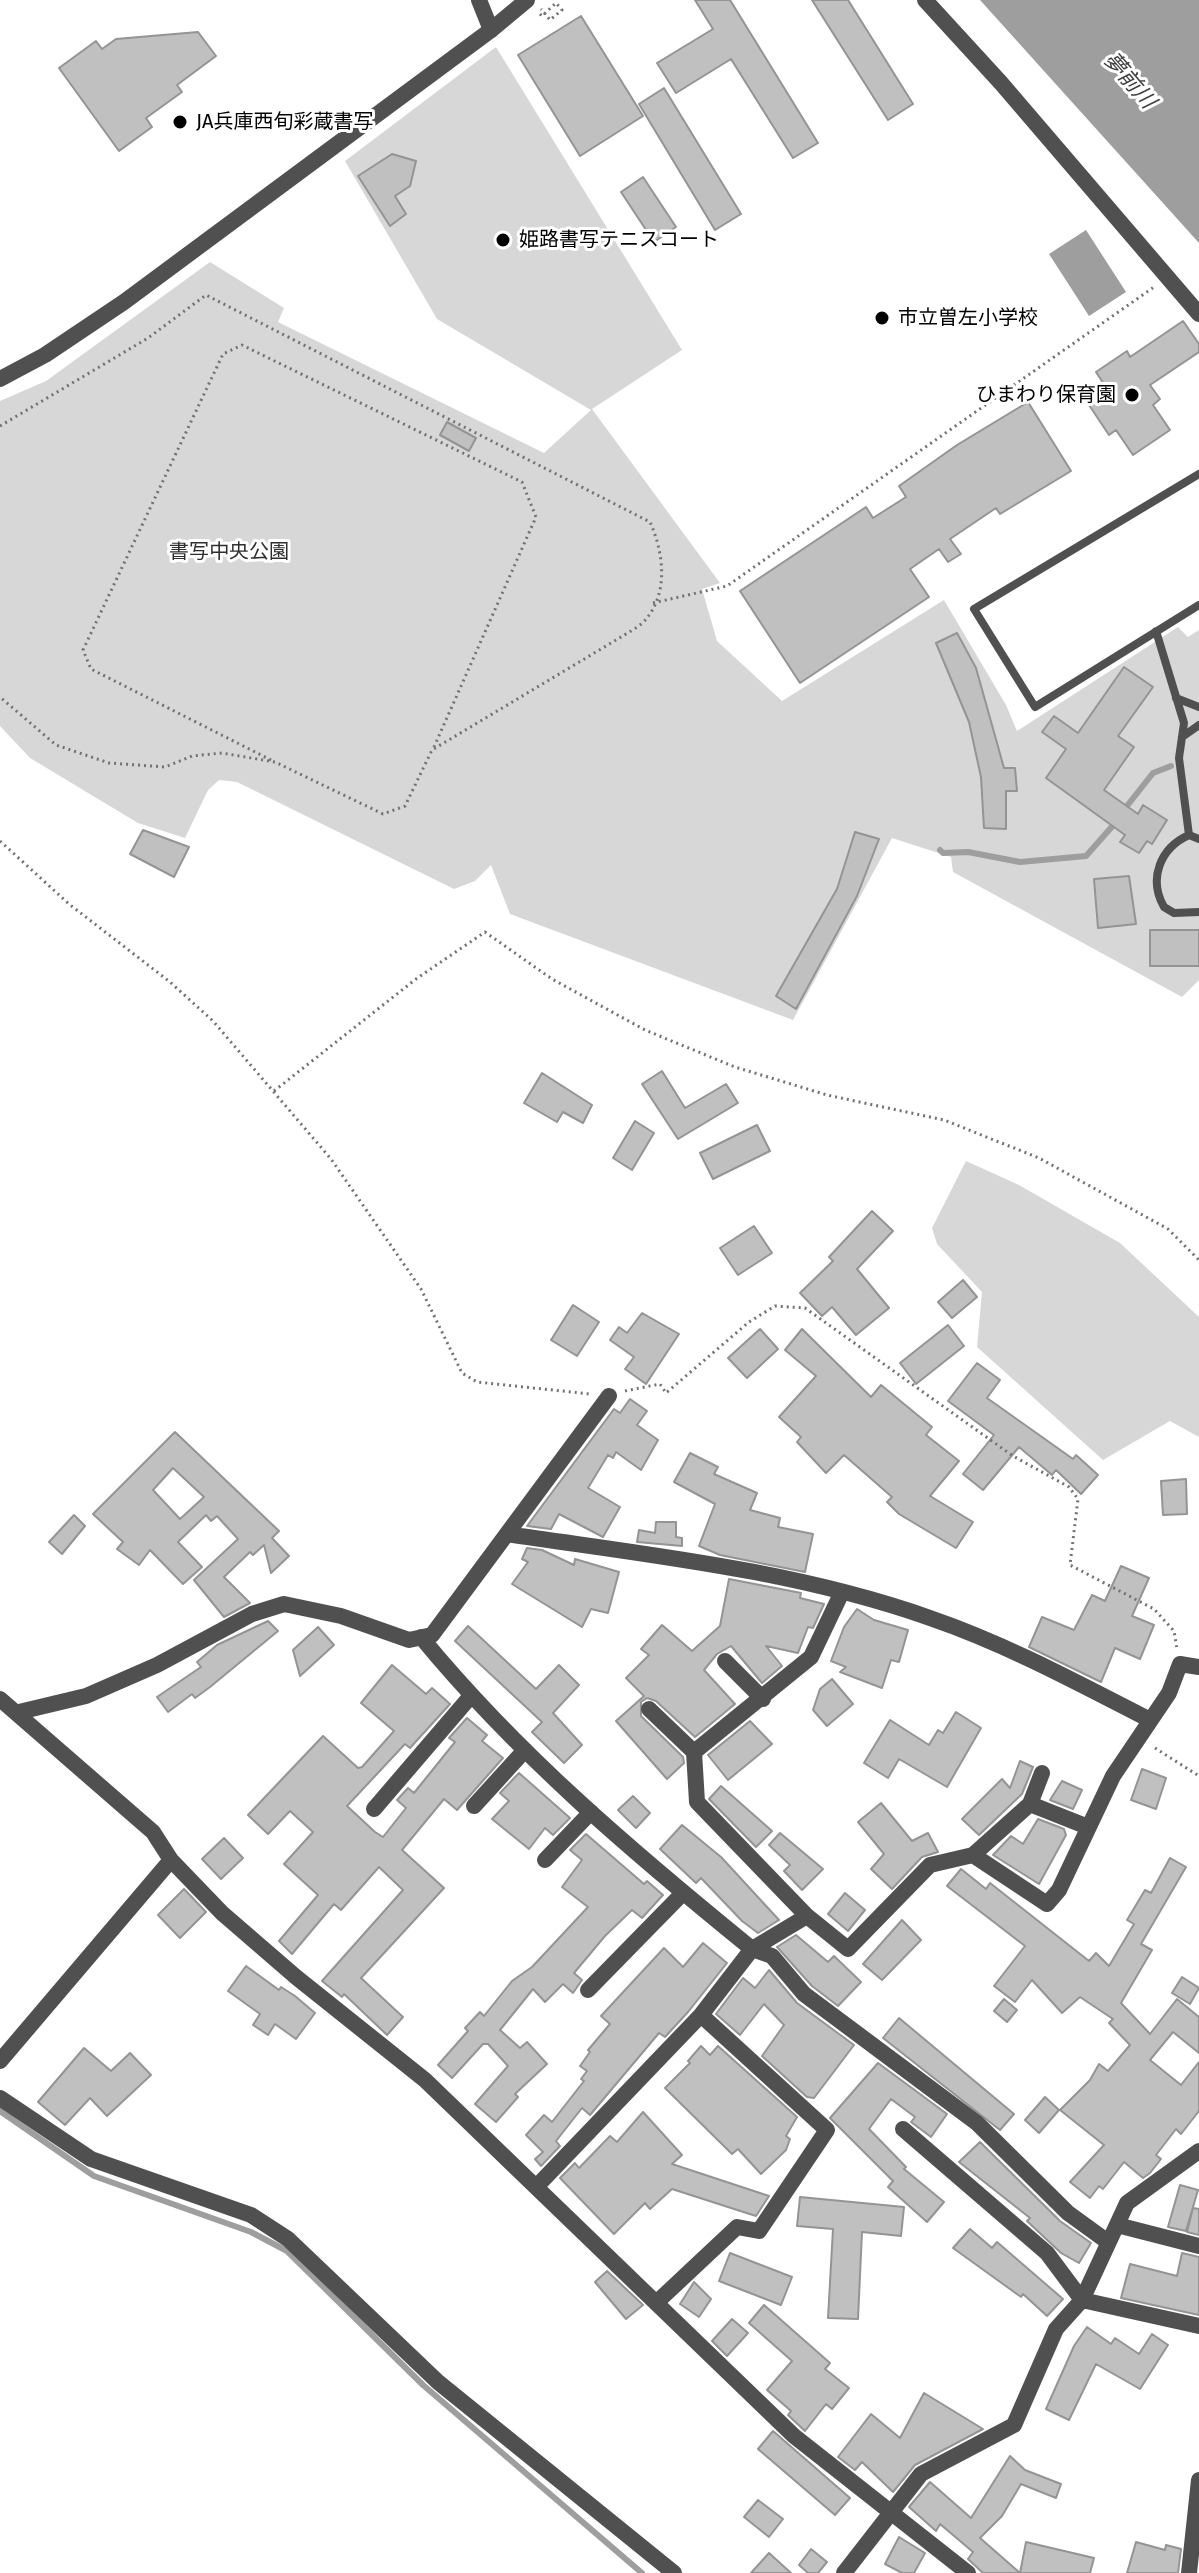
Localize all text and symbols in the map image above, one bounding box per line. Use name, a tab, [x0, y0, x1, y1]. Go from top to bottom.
water label: 夢前川	[1097, 47, 1161, 115]
place label: JA兵庫西旬彩蔵書写	[196, 110, 374, 134]
marker: JA兵庫西旬彩蔵書写	[171, 113, 189, 131]
place label: 姫路書写テニスコート	[519, 228, 719, 252]
marker: 姫路書写テニスコート	[494, 231, 512, 249]
place label: 市立曽左小学校	[898, 306, 1038, 330]
marker: 市立曽左小学校	[873, 309, 891, 327]
place label: ひまわり保育園	[976, 383, 1116, 407]
marker: ひまわり保育園	[1123, 386, 1141, 404]
park label: 書写中央公園	[169, 540, 289, 564]

